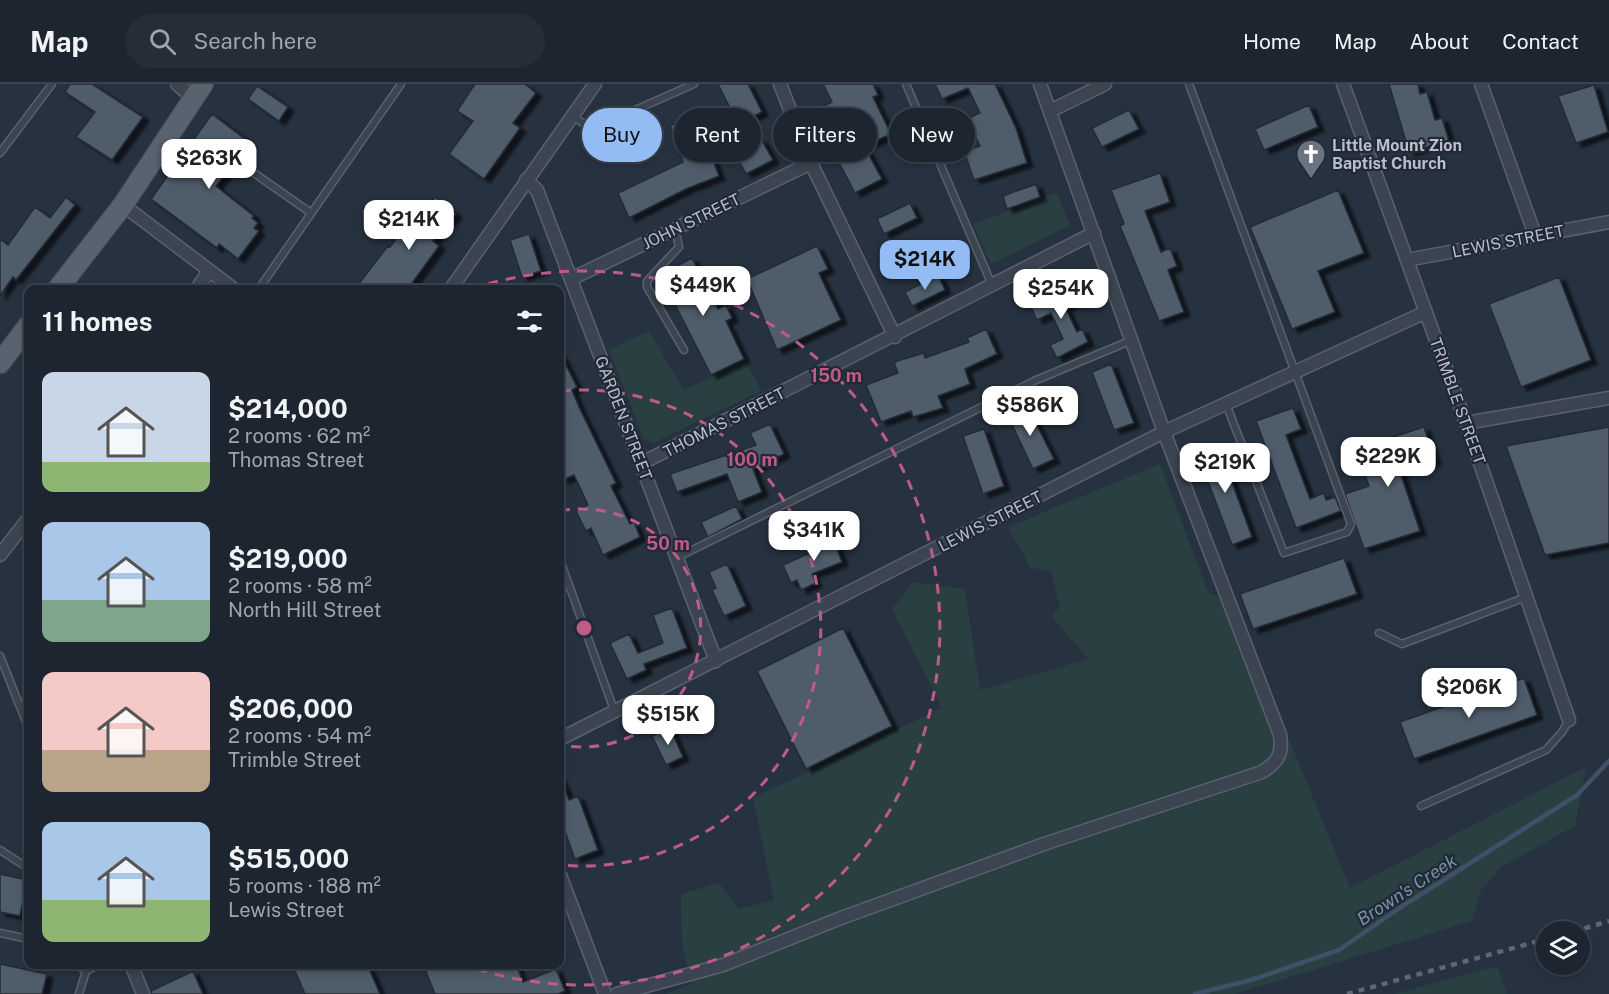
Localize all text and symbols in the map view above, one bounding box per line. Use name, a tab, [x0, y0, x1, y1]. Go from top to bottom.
search box	[125, 14, 545, 68]
text: Map	[30, 25, 89, 58]
icon: search	[146, 25, 179, 58]
text: Search here	[194, 28, 317, 54]
text: Home	[1243, 29, 1301, 54]
text: Map	[1334, 29, 1377, 54]
text: About	[1410, 29, 1469, 54]
text: Contact	[1502, 29, 1579, 54]
chip: Buy	[582, 108, 662, 162]
chip: Rent	[674, 108, 761, 162]
chip: Filters	[773, 108, 877, 162]
chip: New	[889, 108, 975, 162]
place label: Little Mount Zion Baptist Church	[1332, 136, 1462, 173]
church icon: Little Mount Zion Baptist Church	[1295, 138, 1327, 180]
pin: $263K	[167, 139, 251, 190]
text: $263K	[175, 146, 243, 170]
street label: JOHN STREET	[639, 189, 744, 253]
pin: $214K	[367, 200, 451, 251]
text: $214K	[378, 207, 440, 231]
street label: LEWIS STREET	[1450, 221, 1566, 262]
pin: $214K	[883, 240, 967, 291]
text: $214K	[894, 247, 956, 271]
pin: $449K	[661, 266, 745, 317]
pin: $254K	[1019, 269, 1103, 320]
text: $449K	[669, 273, 737, 297]
text: $254K	[1027, 276, 1095, 300]
icon: filters	[513, 305, 546, 338]
text: 11 homes	[42, 306, 152, 337]
street label: TRIMBLE STREET	[1426, 335, 1489, 468]
street label: GARDEN STREET	[591, 353, 656, 483]
text: 150 m	[810, 365, 862, 386]
street label: THOMAS STREET	[660, 383, 789, 461]
pin: $586K	[988, 386, 1072, 437]
text: $214,000	[228, 393, 348, 424]
text: $586K	[996, 393, 1064, 417]
icon: home	[90, 396, 162, 468]
text: 2 rooms · 62 m²	[228, 424, 370, 448]
pin: $229K	[1346, 437, 1430, 488]
pin: $219K	[1183, 443, 1267, 494]
text: $229K	[1355, 444, 1421, 468]
text: Thomas Street	[228, 448, 364, 472]
text: 100 m	[726, 449, 778, 470]
text: $219K	[1194, 450, 1256, 474]
street label: LEWIS STREET	[935, 487, 1046, 556]
pin: $341K	[772, 511, 856, 562]
text: $341K	[783, 518, 845, 542]
text: 50 m	[646, 533, 690, 554]
text: $219,000	[228, 543, 348, 574]
icon: home	[90, 546, 162, 618]
text: 2 rooms · 58 m²	[228, 574, 372, 598]
text: North Hill Street	[228, 598, 381, 622]
centre of rings	[574, 618, 594, 638]
pin: $206K	[1427, 668, 1511, 719]
text: $206K	[1436, 675, 1502, 699]
text: $206,000	[228, 693, 353, 724]
pin: $515K	[626, 695, 710, 746]
icon: home	[90, 696, 162, 768]
text: $515K	[636, 702, 700, 726]
text: 2 rooms · 54 m²	[228, 724, 371, 748]
text: Trimble Street	[228, 748, 361, 772]
text: $515,000	[228, 843, 349, 874]
icon: home	[90, 846, 162, 918]
water label: Brown's Creek	[1353, 849, 1461, 930]
text: 5 rooms · 188 m²	[228, 874, 381, 898]
text: Lewis Street	[228, 898, 344, 922]
map controls	[1536, 921, 1590, 975]
button: layers	[1536, 921, 1590, 975]

